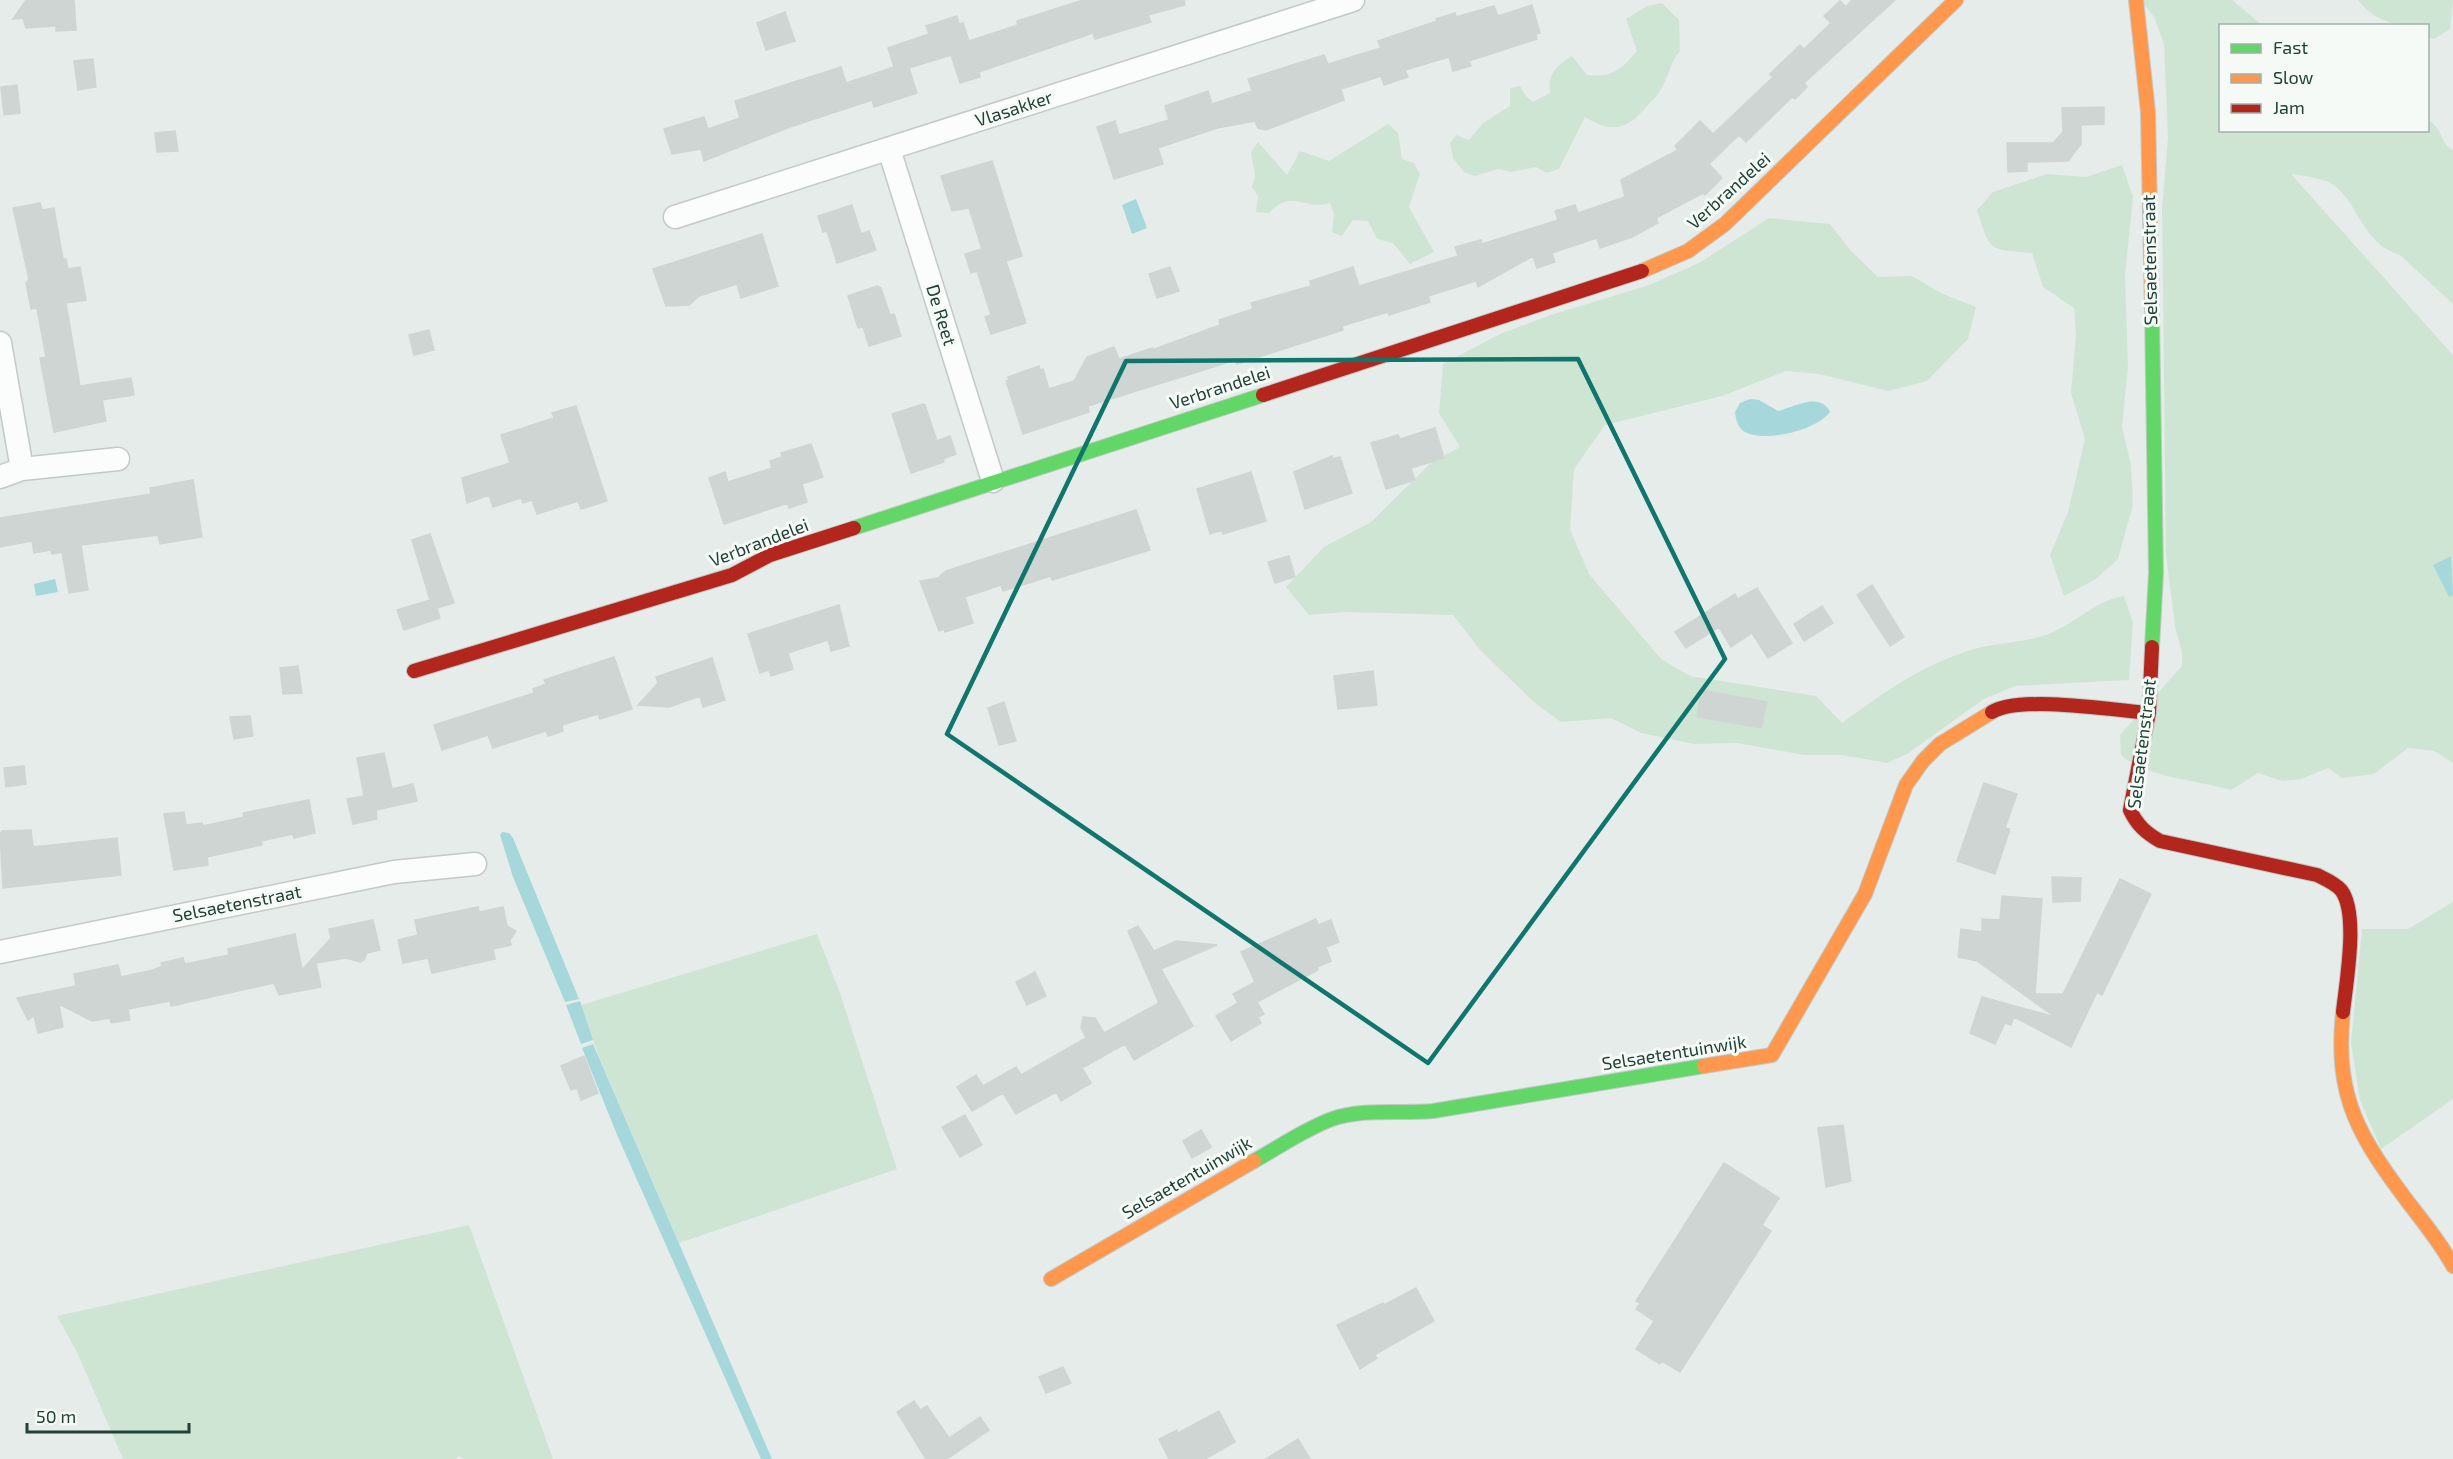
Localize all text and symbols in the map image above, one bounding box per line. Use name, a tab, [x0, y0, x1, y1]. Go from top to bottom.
legend	[2219, 24, 2429, 132]
text: Fast	[2273, 36, 2308, 58]
text: Slow	[2273, 66, 2314, 88]
street label: Vlasakker	[972, 85, 1055, 131]
text: Jam	[2273, 96, 2305, 118]
street label: Verbrandelei	[1682, 147, 1774, 233]
street label: Selsaetenstraat	[2137, 194, 2161, 326]
street label: De Reet	[922, 281, 962, 348]
street label: Verbrandelei	[1167, 360, 1273, 414]
street label: Verbrandelei	[706, 513, 811, 571]
street label: Selsaetenstraat	[2122, 678, 2160, 810]
street label: Selsaetenstraat	[171, 880, 303, 926]
street label: Selsaetentuinwijk	[1600, 1030, 1748, 1074]
street label: Selsaetentuinwijk	[1118, 1131, 1255, 1223]
scale bar	[27, 1396, 189, 1434]
text: 50 m	[36, 1405, 76, 1427]

